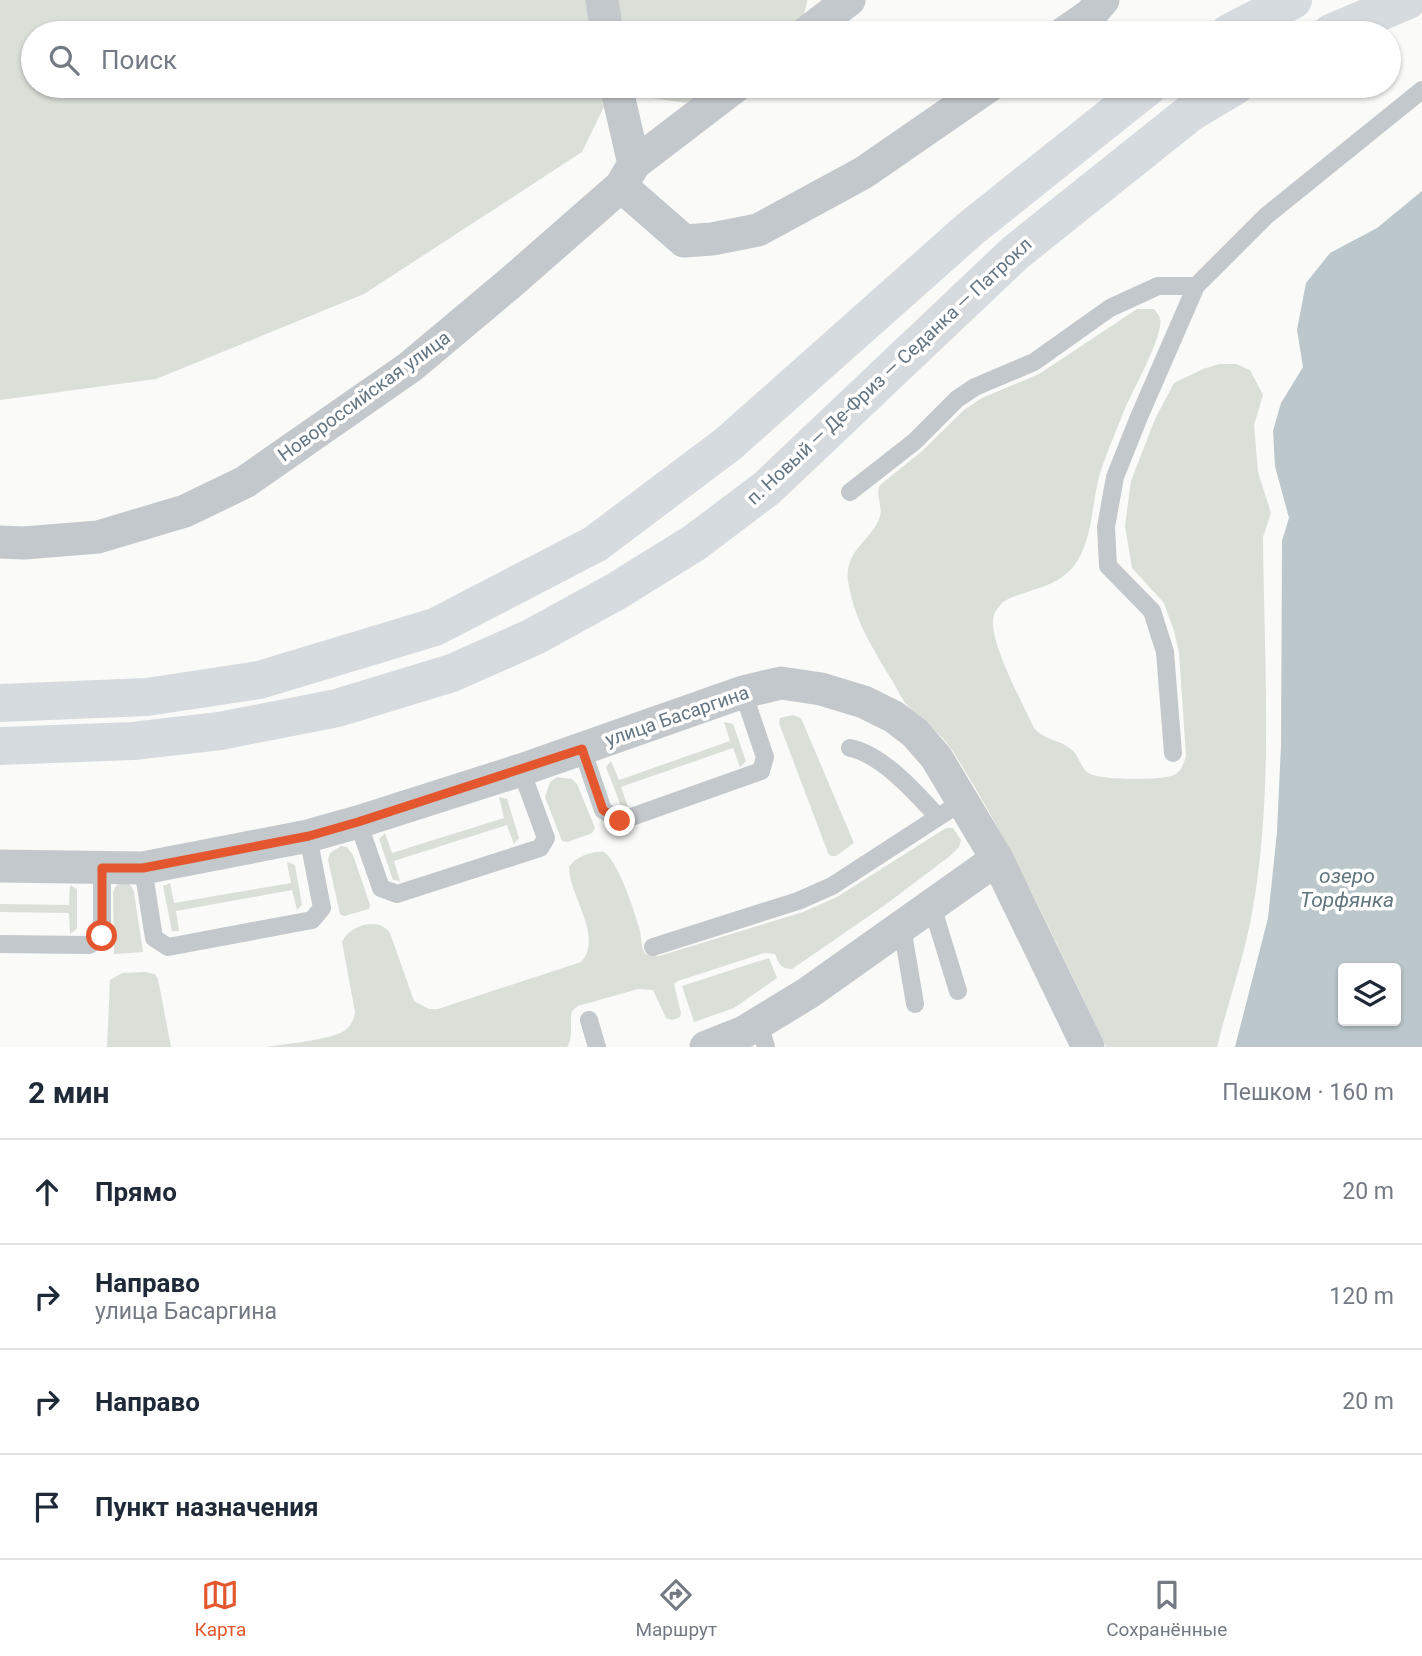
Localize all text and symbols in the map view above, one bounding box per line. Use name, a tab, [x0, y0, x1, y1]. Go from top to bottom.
search box	[21, 21, 1401, 98]
icon: search	[45, 41, 83, 79]
text: Поиск	[101, 45, 177, 75]
street label: п. Новый — Де-Фриз — Седанка — Патрокл	[742, 233, 1036, 509]
street label: Новороссийская улица	[273, 326, 455, 466]
street label: улица Басаргина	[602, 681, 752, 751]
route end	[604, 805, 635, 836]
water label: озеро Торфянка	[1300, 864, 1394, 912]
route start	[86, 920, 117, 951]
map controls	[1338, 963, 1401, 1026]
button: layers	[1338, 963, 1401, 1026]
text: 2 мин	[28, 1075, 109, 1110]
text: Пешком · 160 m	[1222, 1079, 1394, 1106]
icon: ahead	[28, 1173, 66, 1211]
text: Прямо	[95, 1177, 177, 1207]
text: 20 m	[1342, 1178, 1394, 1205]
text: Направо	[95, 1268, 200, 1298]
icon: right	[28, 1278, 66, 1316]
text: 120 m	[1329, 1283, 1394, 1310]
text: улица Басаргина	[95, 1298, 277, 1325]
icon: right	[28, 1383, 66, 1421]
text: Направо	[95, 1387, 200, 1417]
text: 20 m	[1342, 1388, 1394, 1415]
icon: arrive	[28, 1488, 66, 1526]
text: Пункт назначения	[95, 1492, 319, 1522]
tab: Карта	[195, 1576, 246, 1641]
tab: Маршрут	[635, 1576, 717, 1641]
tab: Сохранённые	[1106, 1576, 1227, 1641]

